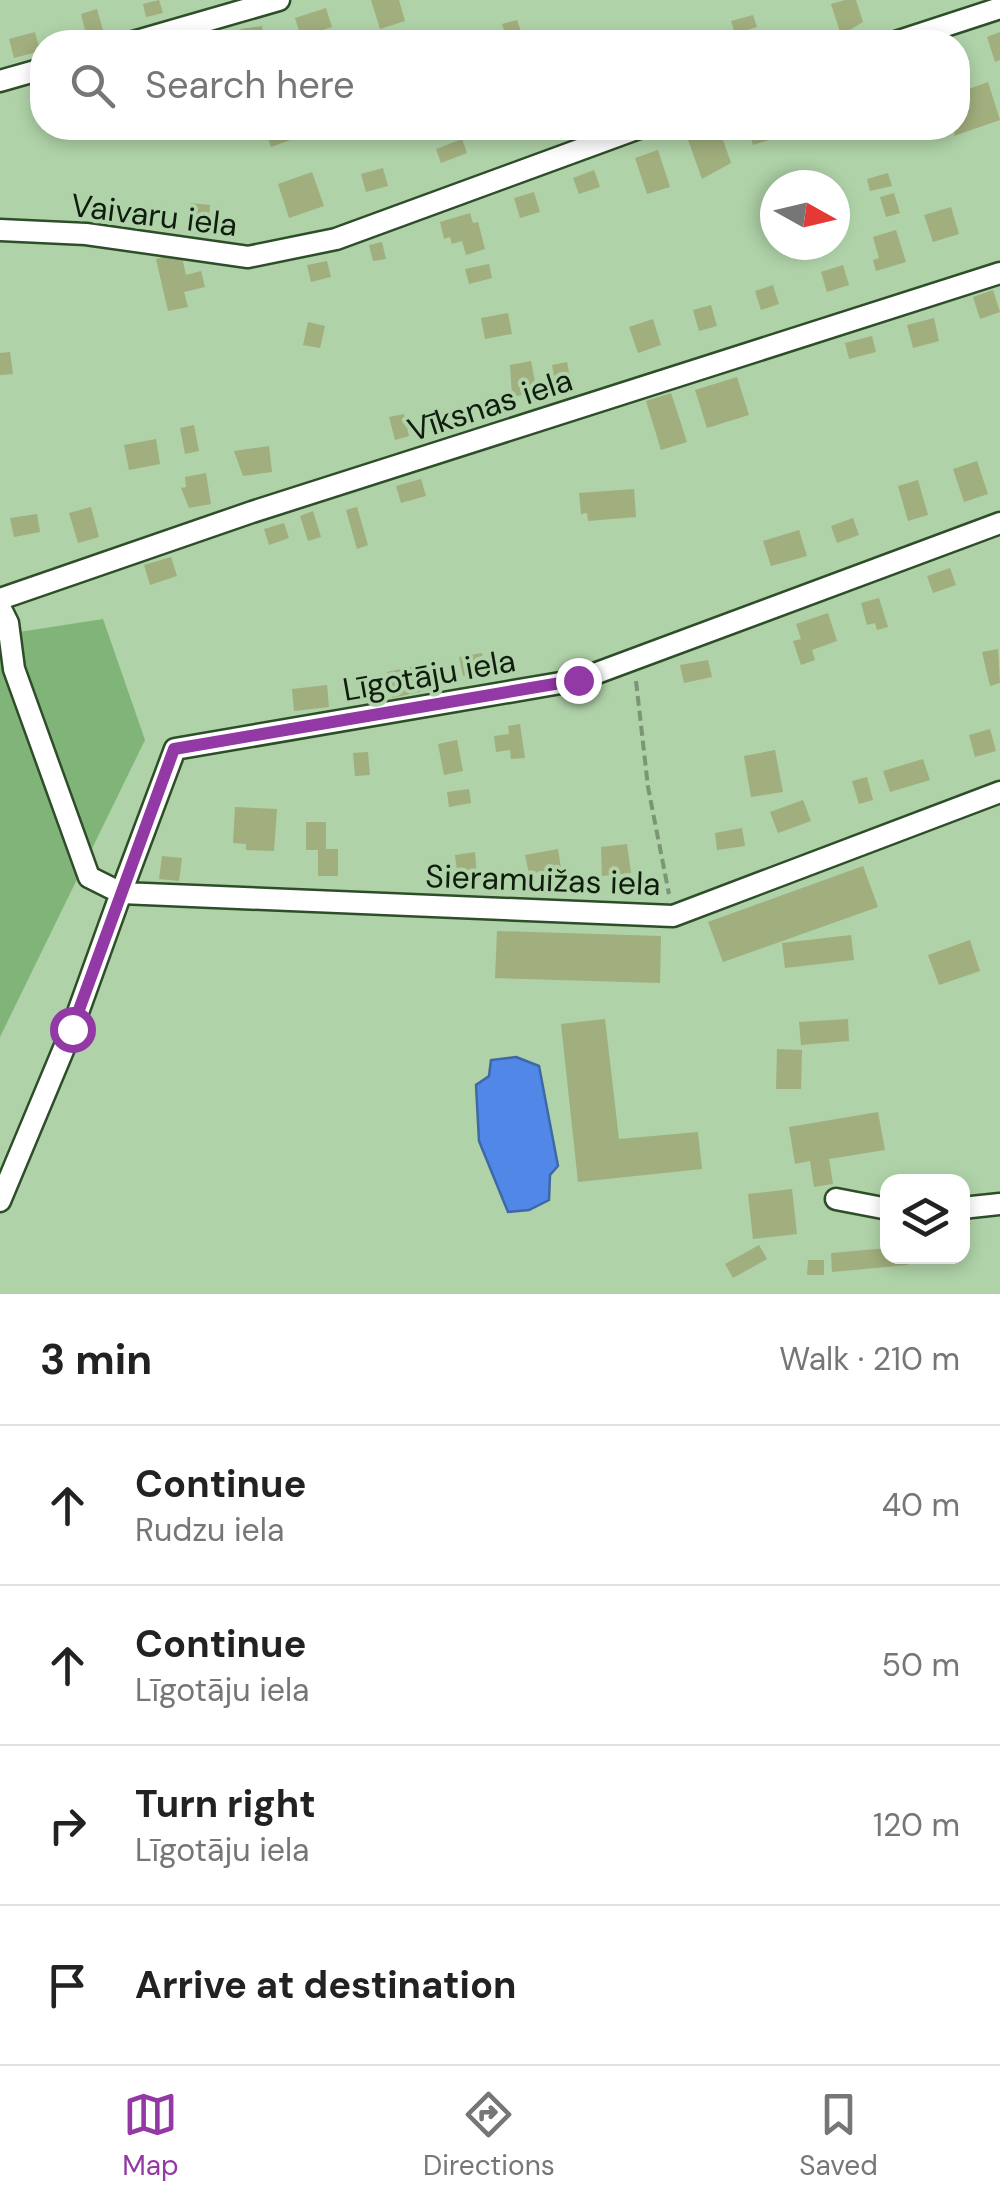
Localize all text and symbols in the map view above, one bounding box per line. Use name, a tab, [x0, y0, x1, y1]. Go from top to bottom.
search box	[30, 30, 970, 140]
icon: search	[65, 58, 120, 113]
text: Search here	[145, 60, 355, 110]
north arrow	[760, 170, 850, 260]
street label: Vaivaru iela	[68, 184, 240, 246]
street label: Vīksnas iela	[402, 359, 578, 451]
street label: Līgotāju iela	[339, 639, 519, 711]
route end	[556, 658, 602, 704]
street label: Sieramuižas iela	[425, 855, 661, 905]
route start	[50, 1007, 96, 1053]
map controls	[880, 1174, 970, 1264]
button: layers	[880, 1174, 970, 1264]
text: 3 min	[40, 1332, 152, 1387]
text: Walk · 210 m	[779, 1338, 960, 1380]
text: Continue	[135, 1459, 306, 1509]
icon: ahead	[40, 1478, 95, 1533]
text: 40 m	[882, 1484, 960, 1526]
text: Rudzu iela	[135, 1509, 284, 1551]
text: Continue	[135, 1619, 306, 1669]
icon: ahead	[40, 1638, 95, 1693]
text: 50 m	[882, 1644, 960, 1686]
text: Līgotāju iela	[135, 1669, 310, 1711]
text: Turn right	[135, 1779, 316, 1829]
icon: right	[40, 1798, 95, 1853]
text: 120 m	[873, 1804, 960, 1846]
text: Līgotāju iela	[135, 1829, 310, 1871]
icon: arrive	[40, 1958, 95, 2013]
text: Arrive at destination	[135, 1960, 517, 2010]
tab: Map	[122, 2087, 179, 2184]
tab: Directions	[423, 2087, 555, 2184]
tab: Saved	[799, 2087, 878, 2184]

